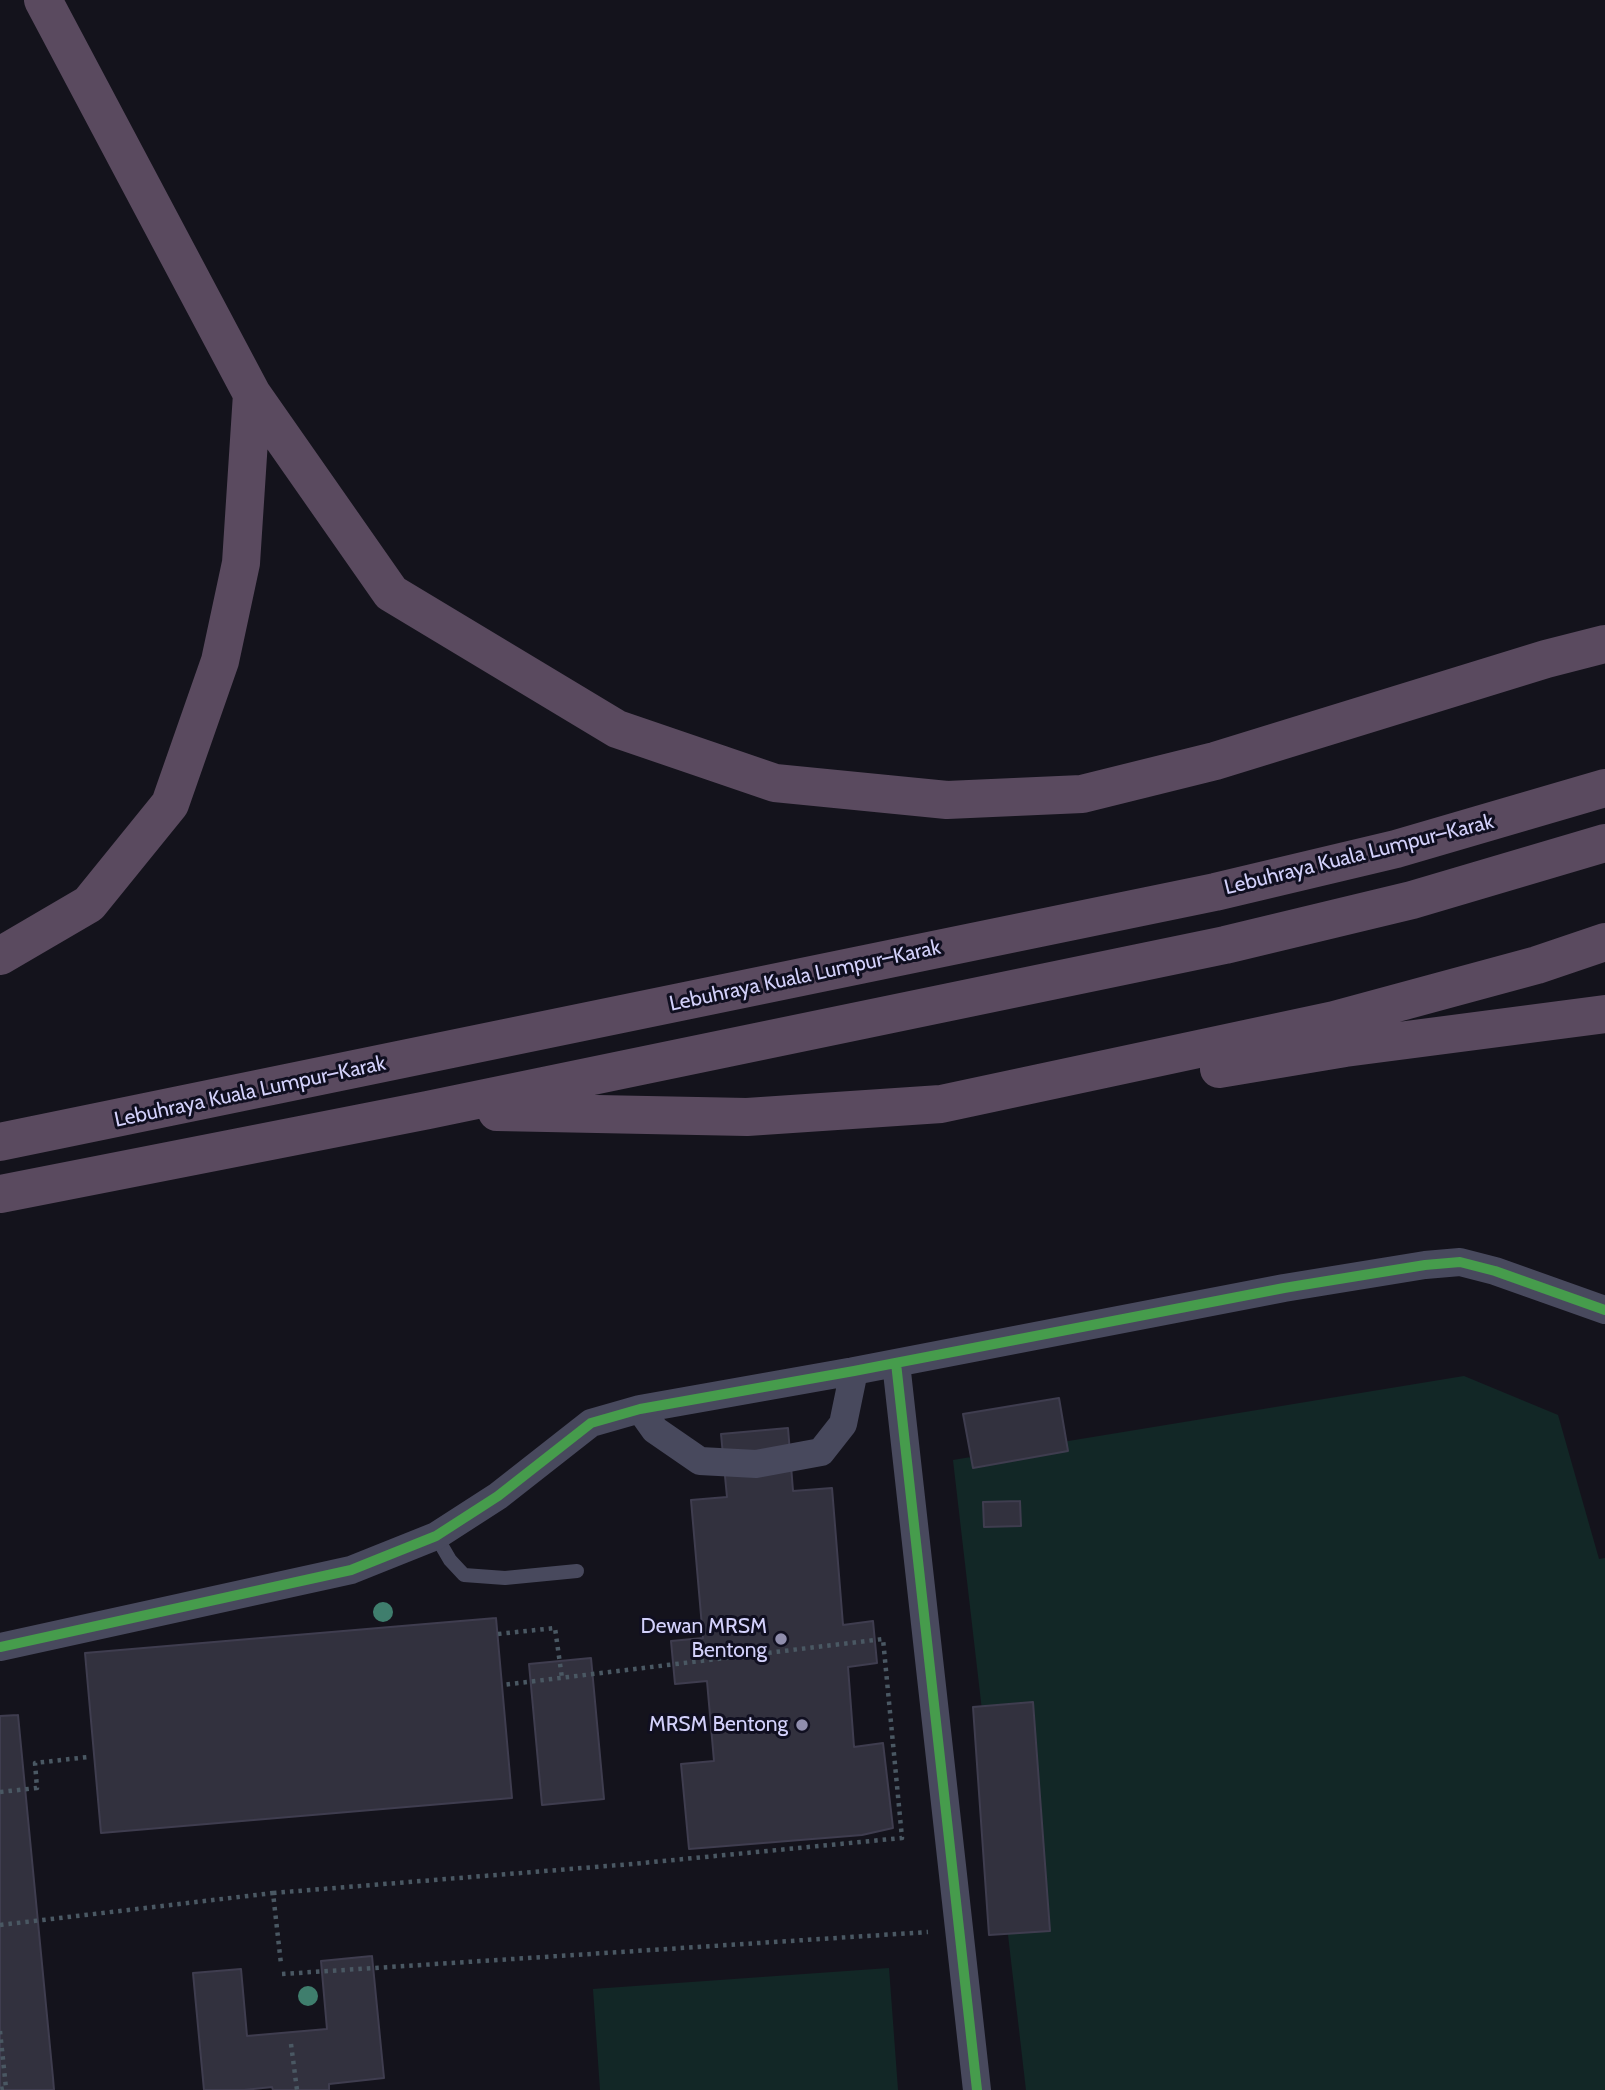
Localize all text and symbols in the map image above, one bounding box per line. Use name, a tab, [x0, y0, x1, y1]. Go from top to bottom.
street label: Lebuhraya Kuala Lumpur–Karak	[1222, 809, 1496, 901]
street label: Lebuhraya Kuala Lumpur–Karak	[667, 935, 943, 1017]
street label: Lebuhraya Kuala Lumpur–Karak	[112, 1051, 388, 1133]
place label: Dewan MRSM Bentong	[640, 1614, 767, 1664]
marker: Dewan MRSM Bentong	[773, 1631, 789, 1647]
place label: MRSM Bentong	[649, 1712, 788, 1738]
marker: MRSM Bentong	[794, 1717, 810, 1733]

